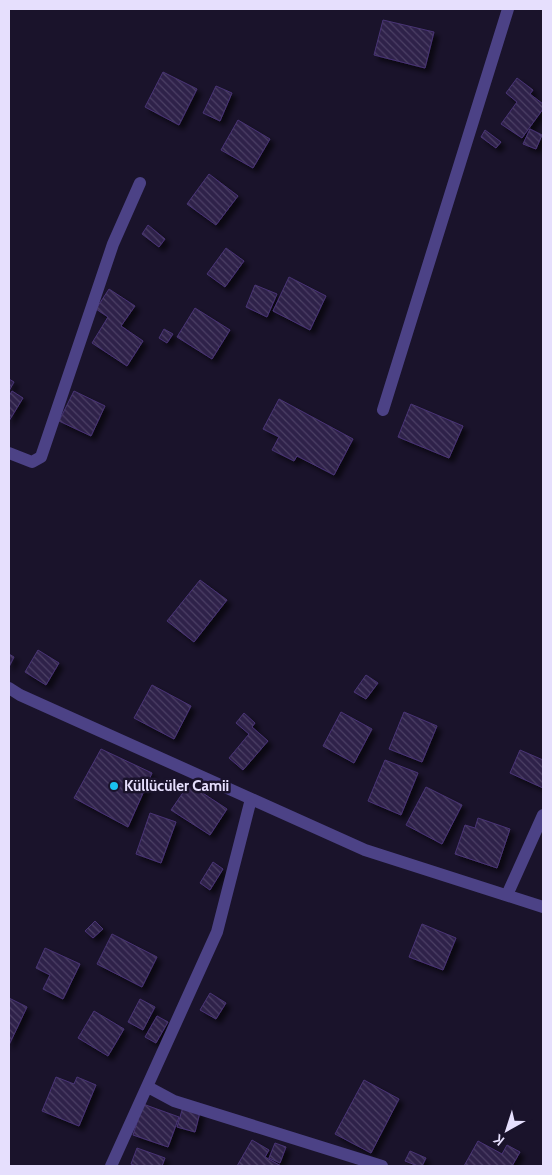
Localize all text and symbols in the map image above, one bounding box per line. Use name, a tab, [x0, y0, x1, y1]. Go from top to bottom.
place label: Küllücüler Camii	[124, 777, 229, 795]
marker: Küllücüler Camii	[108, 780, 120, 792]
north arrow	[482, 1105, 532, 1155]
text: K	[490, 1130, 508, 1150]

